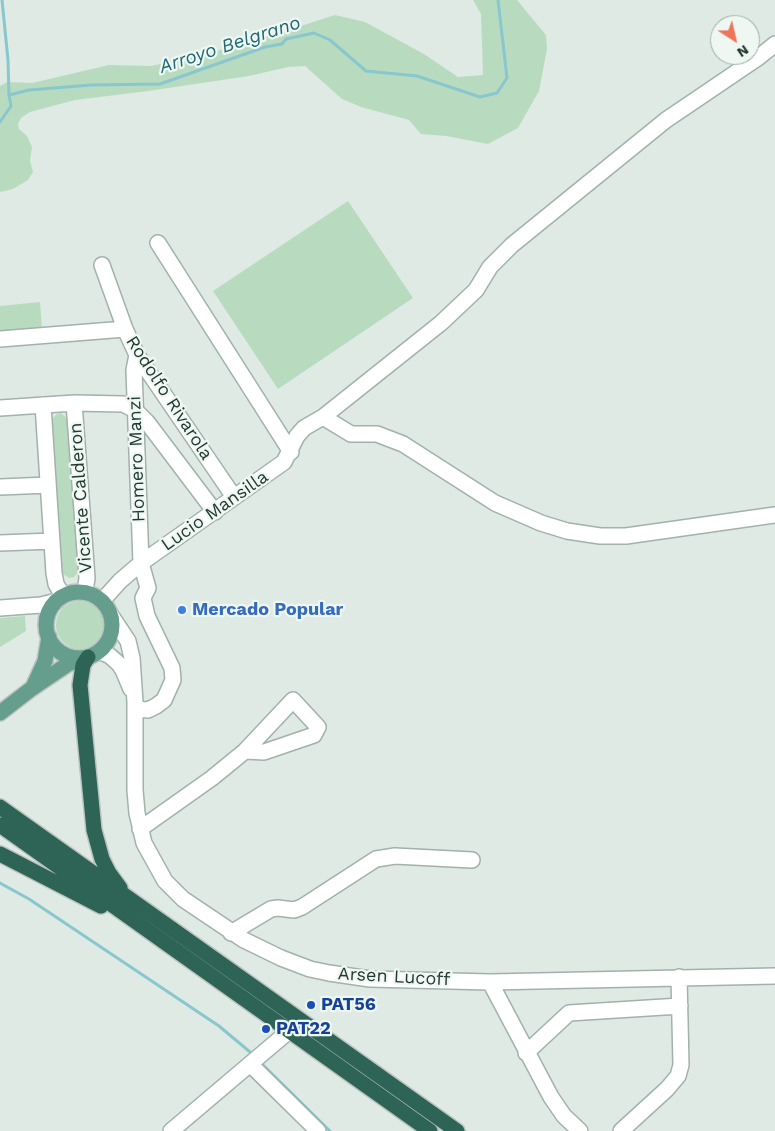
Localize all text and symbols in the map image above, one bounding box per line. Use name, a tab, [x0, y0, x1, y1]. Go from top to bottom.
water label: Arroyo Belgrano	[157, 11, 303, 79]
north arrow	[710, 15, 760, 65]
text: N	[734, 42, 752, 61]
street label: Rodolfo Rivarola	[121, 332, 217, 464]
street label: Homero Manzi	[124, 395, 150, 523]
street label: Vicente Calderon	[65, 422, 97, 574]
street label: Lucio Mansilla	[157, 466, 273, 556]
place label: Mercado Popular	[192, 599, 343, 621]
marker: Mercado Popular	[176, 604, 188, 616]
street label: Arsen Lucoff	[337, 963, 451, 991]
place label: PAT56	[321, 994, 376, 1016]
marker: PAT56	[305, 999, 317, 1011]
place label: PAT22	[276, 1018, 331, 1040]
marker: PAT22	[260, 1023, 272, 1035]

